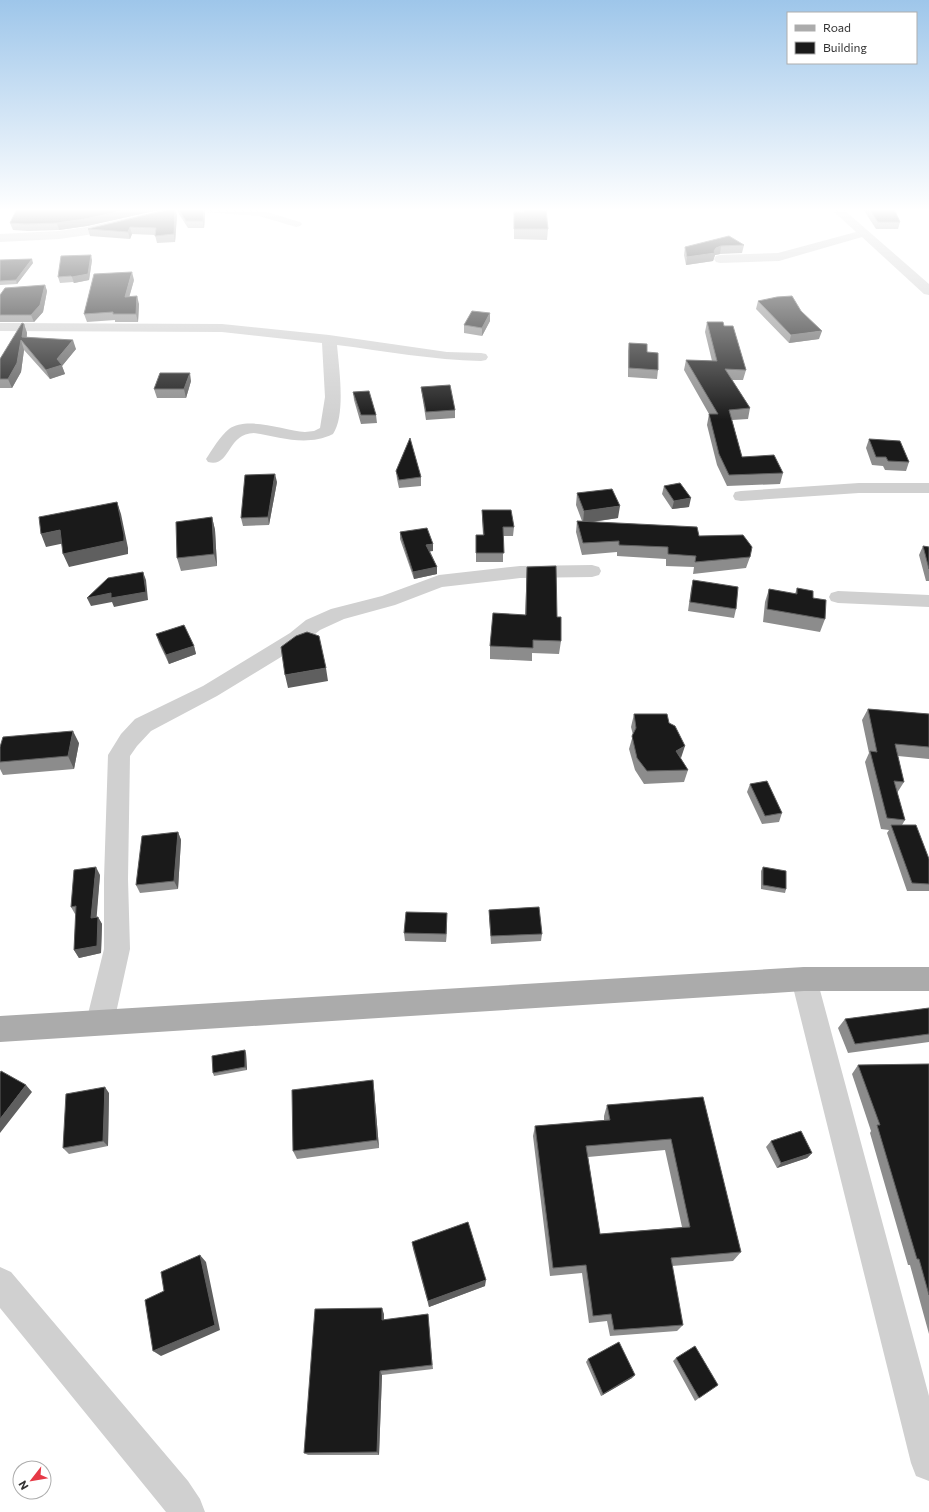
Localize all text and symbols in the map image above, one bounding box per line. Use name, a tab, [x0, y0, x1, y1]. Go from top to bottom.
legend	[787, 12, 917, 64]
text: Road	[823, 20, 851, 34]
text: Building	[823, 40, 867, 54]
north arrow	[12, 1460, 52, 1500]
text: N	[15, 1479, 31, 1492]

